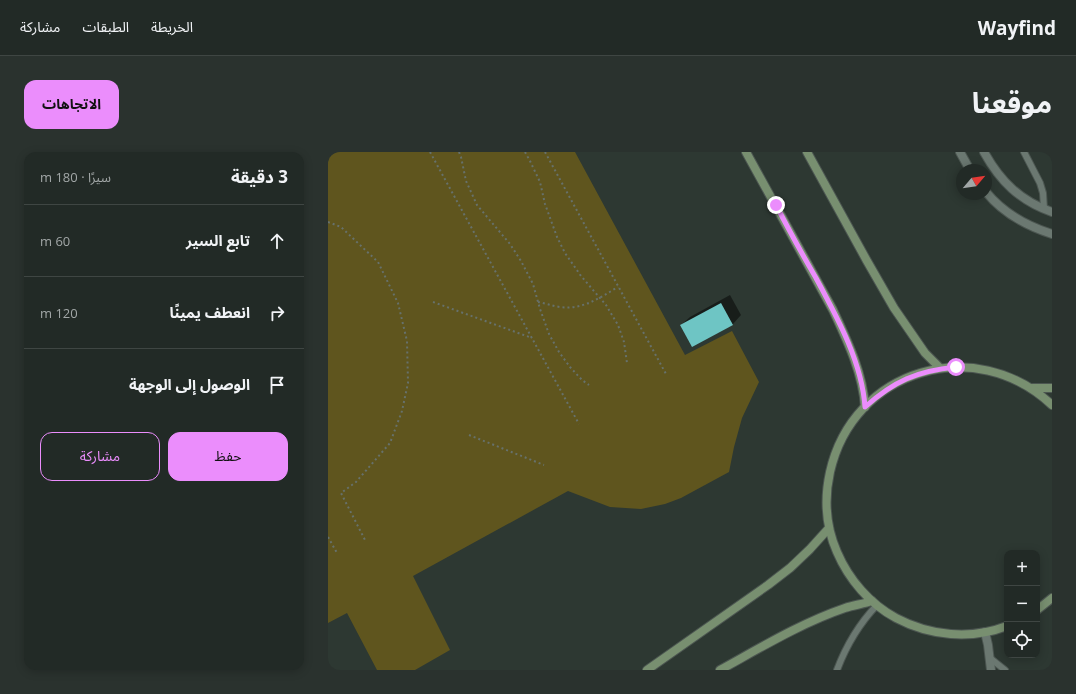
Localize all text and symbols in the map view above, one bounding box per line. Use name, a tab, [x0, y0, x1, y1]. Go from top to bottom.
text: Wayfind	[978, 15, 1056, 41]
text: مشاركة	[20, 17, 60, 36]
text: الطبقات	[82, 17, 129, 36]
text: الخريطة	[151, 17, 193, 36]
button: الاتجاهات	[24, 80, 119, 129]
text: موقعنا	[972, 83, 1052, 121]
north arrow	[956, 164, 992, 200]
text: 3 دقيقة	[231, 165, 288, 188]
text: سيرًا · 180 m	[40, 168, 111, 186]
route end	[767, 196, 785, 214]
text: تابع السير	[186, 230, 250, 250]
icon: ahead	[266, 230, 288, 252]
text: 60 m	[40, 232, 70, 250]
text: انعطف يمينًا	[169, 302, 250, 322]
icon: right	[266, 302, 288, 324]
text: 120 m	[40, 304, 78, 322]
route start	[947, 358, 965, 376]
text: الوصول إلى الوجهة	[129, 374, 250, 394]
icon: arrive	[266, 374, 288, 396]
button: مشاركة	[40, 432, 160, 481]
button: حفظ	[168, 432, 288, 481]
map controls	[1004, 550, 1040, 658]
button: +	[1004, 550, 1040, 586]
button: −	[1004, 586, 1040, 622]
button: locate	[1004, 622, 1040, 658]

